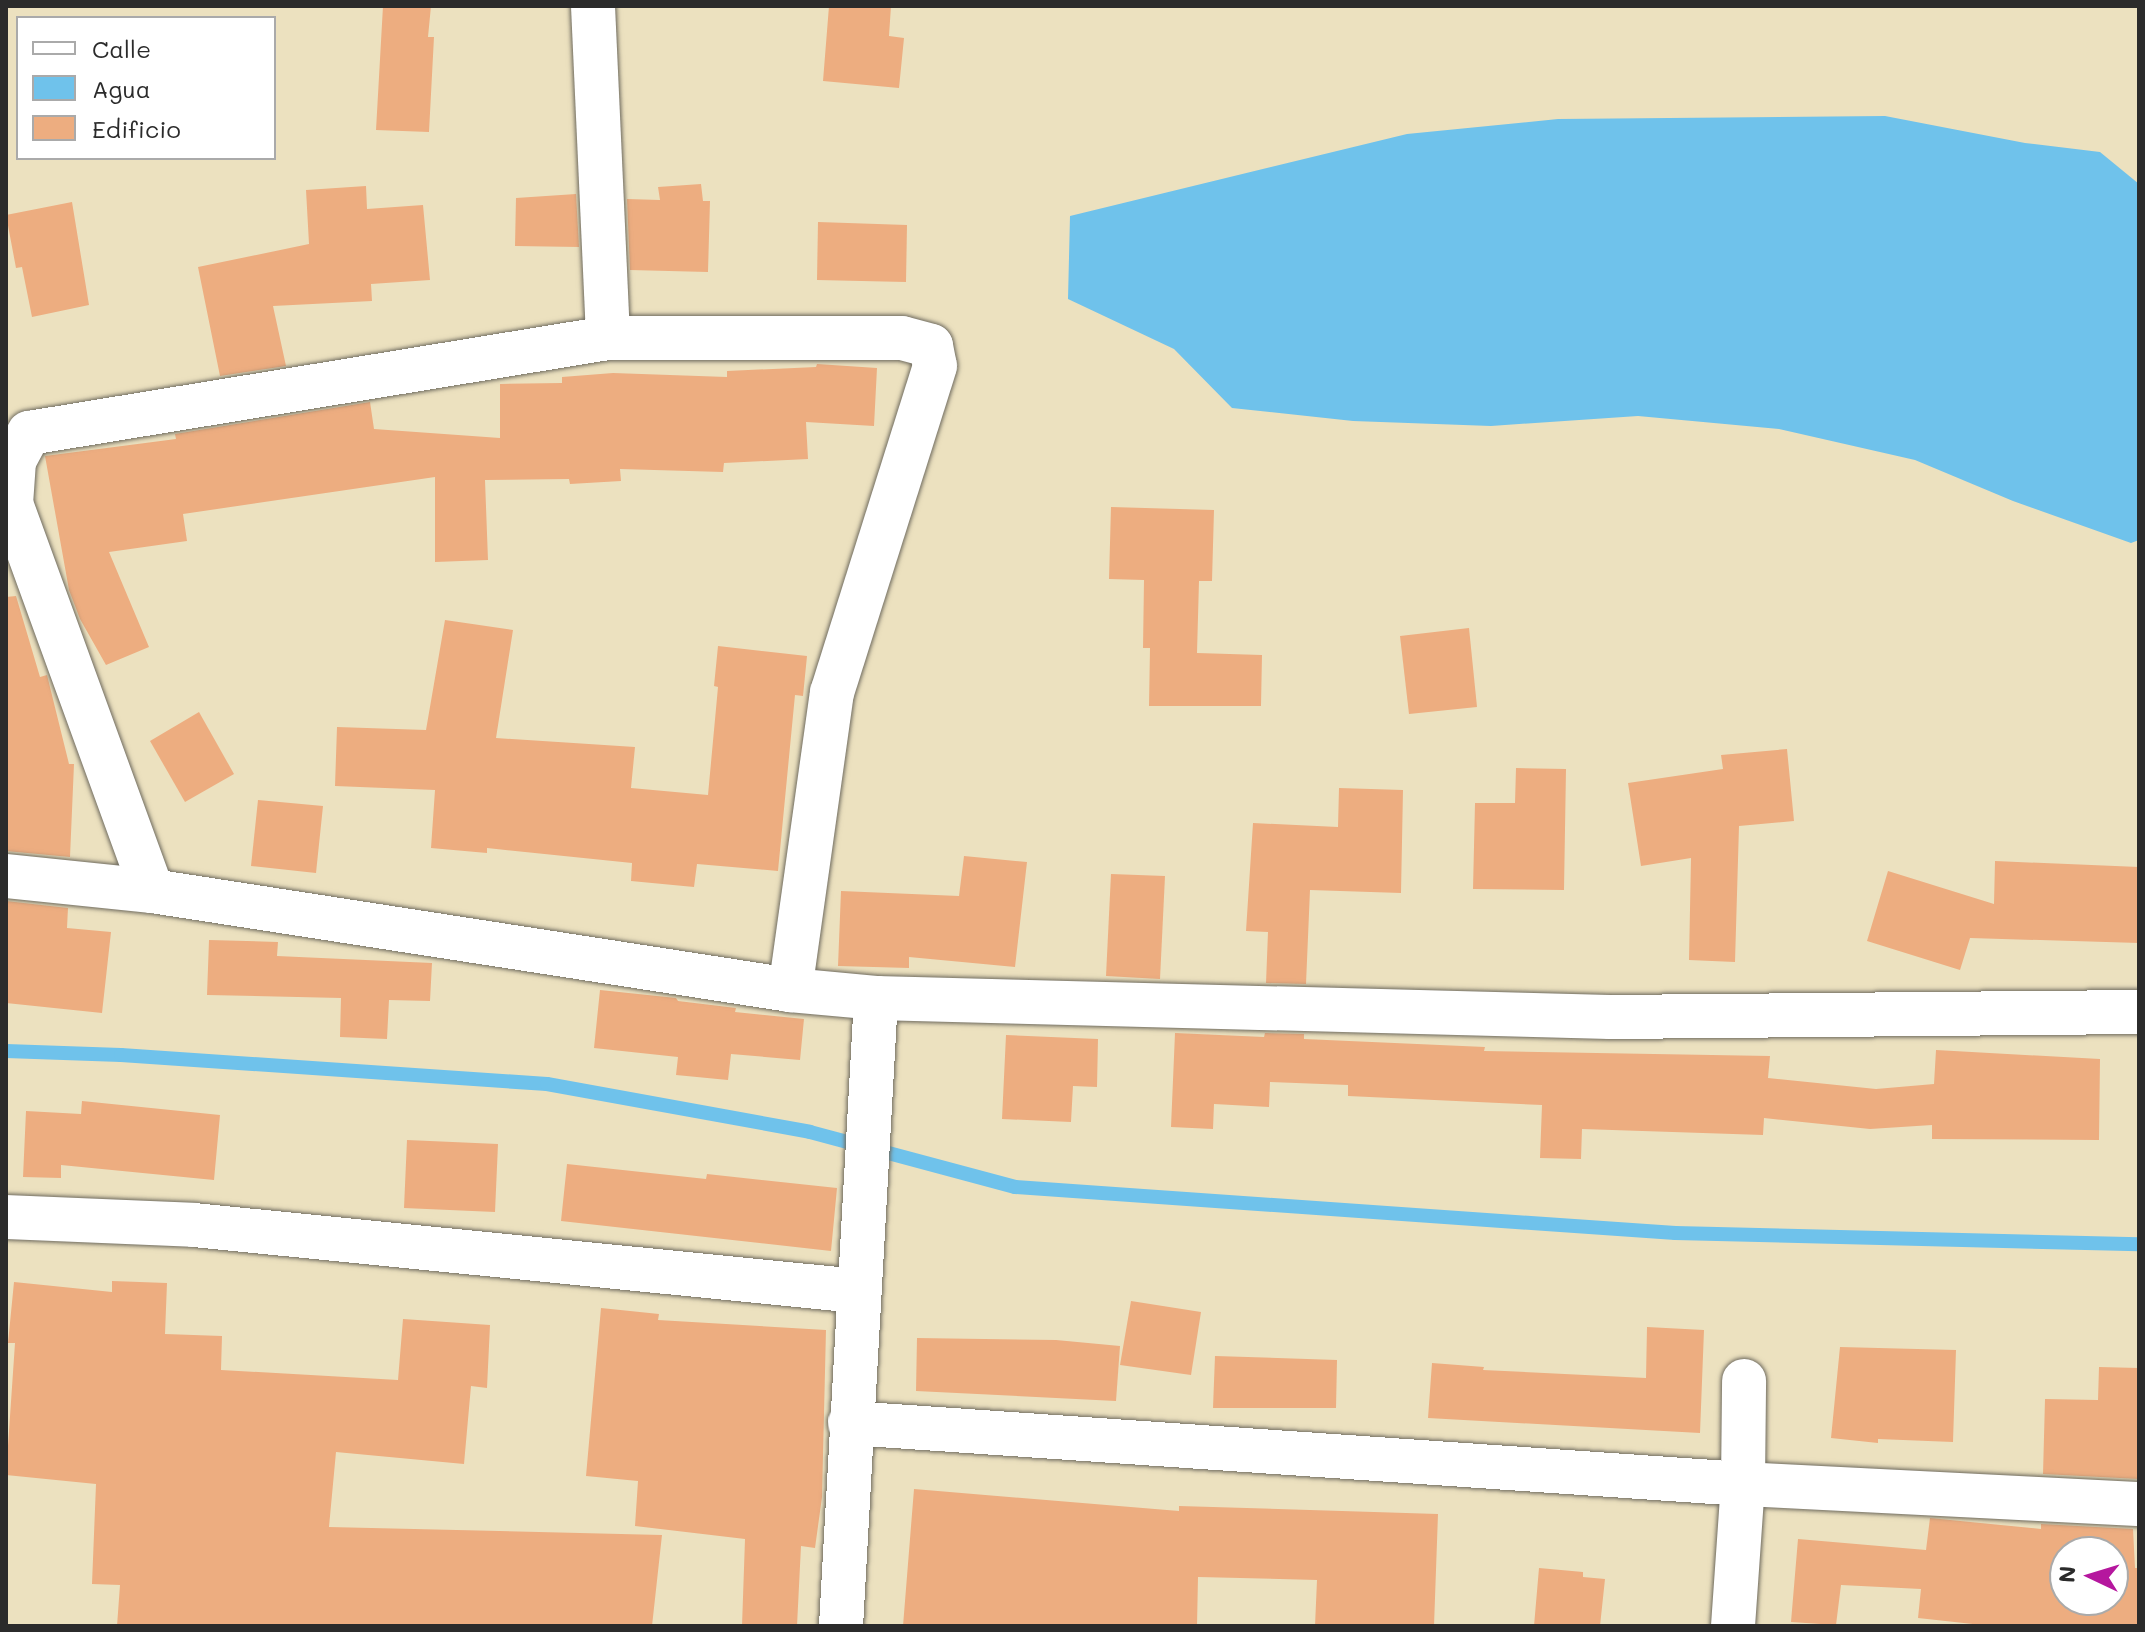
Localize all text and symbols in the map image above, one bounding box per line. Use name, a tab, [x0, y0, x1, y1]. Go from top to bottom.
legend	[16, 16, 276, 160]
text: Calle	[92, 33, 151, 64]
text: Agua	[92, 73, 151, 104]
text: Edificio	[92, 113, 181, 144]
north arrow	[2049, 1536, 2129, 1616]
text: N	[2052, 1565, 2082, 1584]

